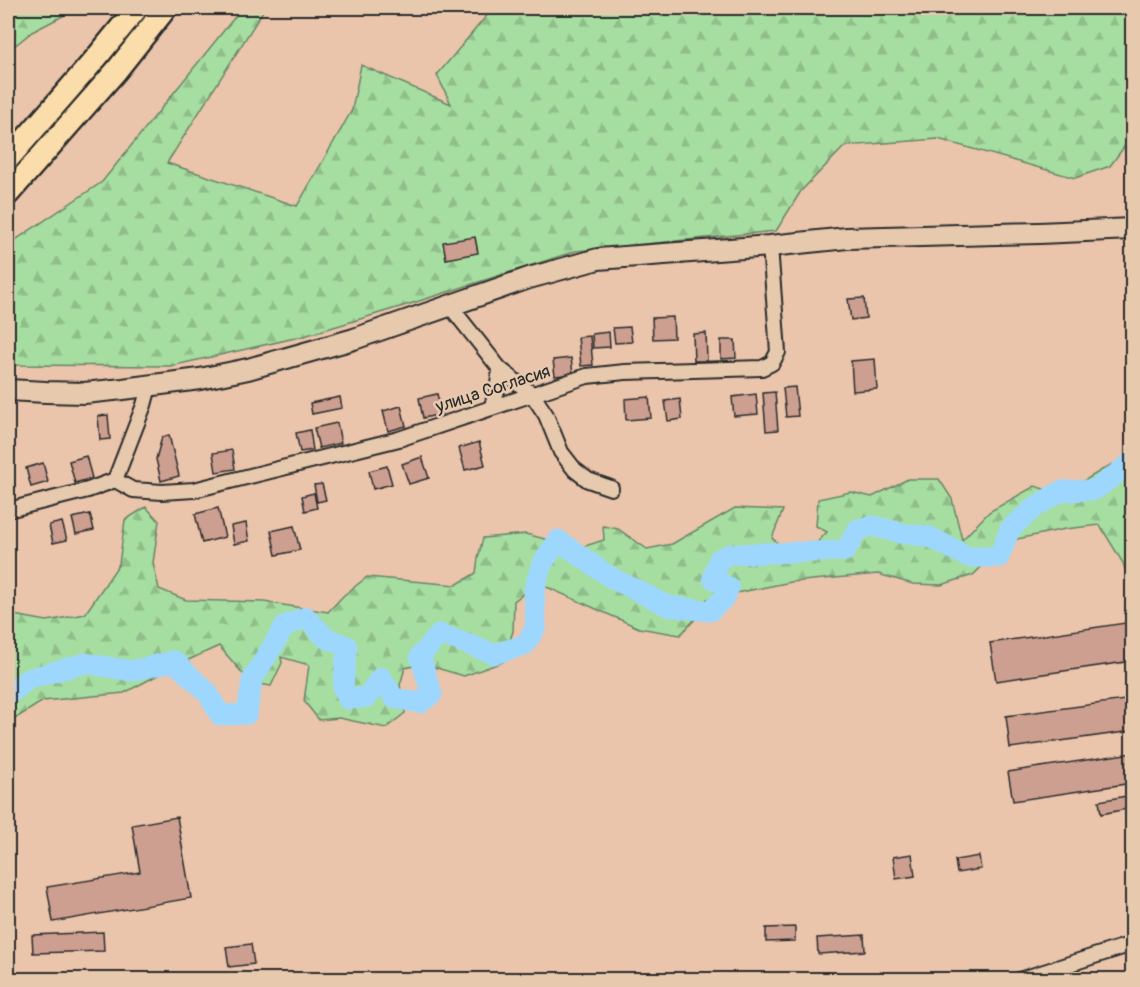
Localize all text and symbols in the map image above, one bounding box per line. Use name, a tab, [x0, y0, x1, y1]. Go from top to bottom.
street label: улица Согласия	[432, 360, 553, 419]

